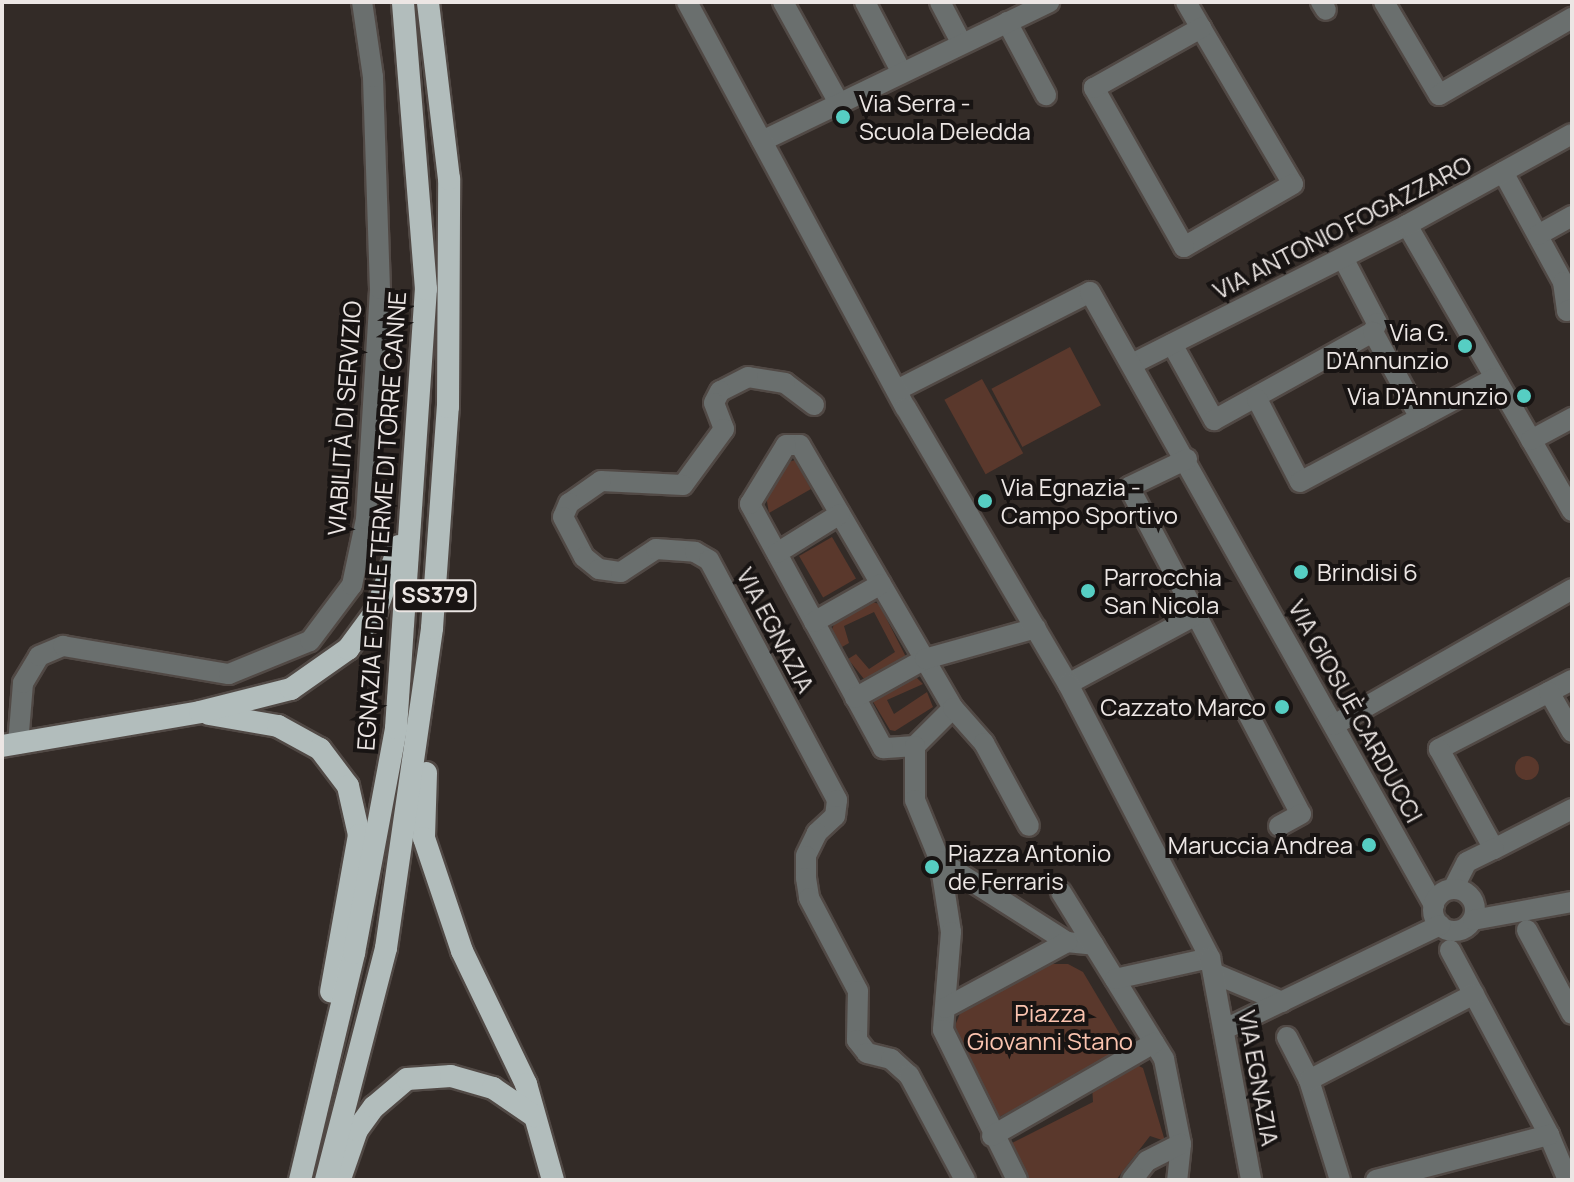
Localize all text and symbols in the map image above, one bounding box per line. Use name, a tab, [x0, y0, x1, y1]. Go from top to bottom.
place label: Via Serra - Scuola Deledda	[859, 89, 1031, 145]
marker: Via Serra - Scuola Deledda	[834, 108, 852, 126]
street label: VIA ANTONIO FOGAZZARO	[1208, 149, 1476, 305]
street label: EGNAZIA E DELLE TERME DI TORRE CANNE	[351, 290, 411, 752]
street label: VIABILITÀ DI SERVIZIO	[321, 300, 367, 536]
place label: Via G. D'Annunzio	[1326, 318, 1449, 374]
marker: Via G. D'Annunzio	[1456, 337, 1474, 355]
place label: Via D'Annunzio	[1347, 382, 1508, 410]
marker: Via D'Annunzio	[1515, 387, 1533, 405]
place label: Via Egnazia - Campo Sportivo	[1001, 473, 1178, 529]
marker: Via Egnazia - Campo Sportivo	[976, 492, 994, 510]
place label: Brindisi 6	[1317, 558, 1418, 586]
street label: VIA EGNAZIA	[731, 563, 821, 697]
place label: Parrocchia San Nicola	[1104, 563, 1222, 619]
marker: Brindisi 6	[1292, 563, 1310, 581]
road number: SS379	[393, 578, 477, 614]
marker: Parrocchia San Nicola	[1079, 582, 1097, 600]
street label: VIA GIOSUÈ CARDUCCI	[1283, 595, 1429, 827]
place label: Cazzato Marco	[1100, 693, 1266, 721]
marker: Cazzato Marco	[1273, 698, 1291, 716]
place label: Maruccia Andrea	[1168, 831, 1353, 859]
marker: Maruccia Andrea	[1360, 836, 1378, 854]
place label: Piazza Antonio de Ferraris	[948, 839, 1111, 895]
marker: Piazza Antonio de Ferraris	[923, 858, 941, 876]
park label: Piazza Giovanni Stano	[967, 999, 1133, 1055]
street label: VIA EGNAZIA	[1233, 1008, 1285, 1148]

